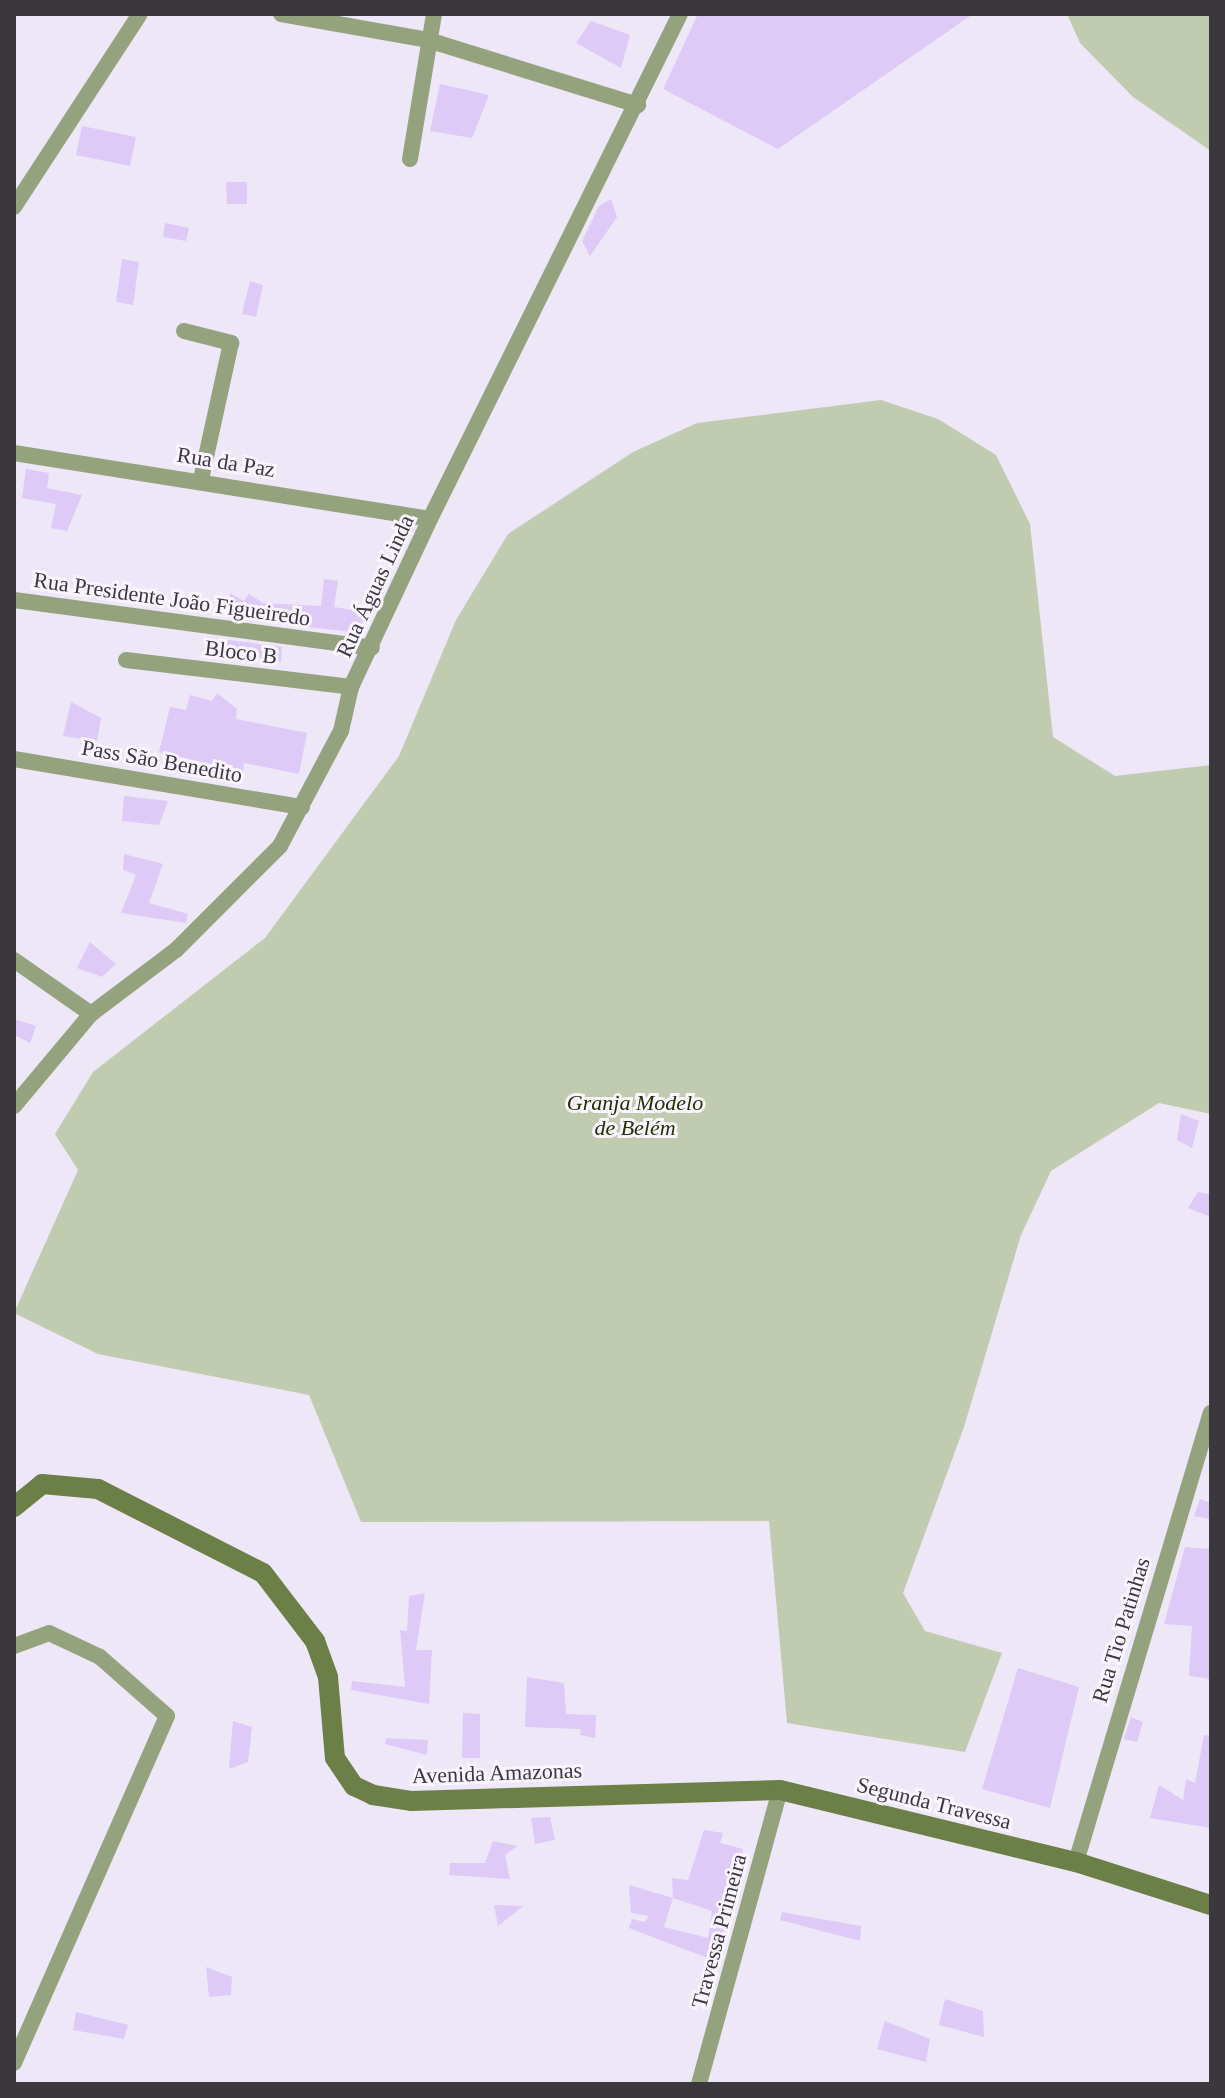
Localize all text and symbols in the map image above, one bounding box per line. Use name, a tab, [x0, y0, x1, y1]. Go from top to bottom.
street label: Rua da Paz	[175, 441, 277, 483]
street label: Rua Águas Linda	[331, 511, 419, 661]
street label: Rua Presidente João Figueiredo	[32, 566, 312, 632]
street label: Bloco B	[203, 634, 279, 670]
street label: Pass São Benedito	[80, 734, 244, 788]
park label: Granja Modelo de Belém	[567, 1089, 703, 1140]
street label: Rua Tio Patinhas	[1086, 1554, 1156, 1706]
street label: Avenida Amazonas	[411, 1757, 583, 1789]
street label: Segunda Travessa	[854, 1771, 1014, 1835]
street label: Travessa Primeira	[686, 1851, 752, 2011]

